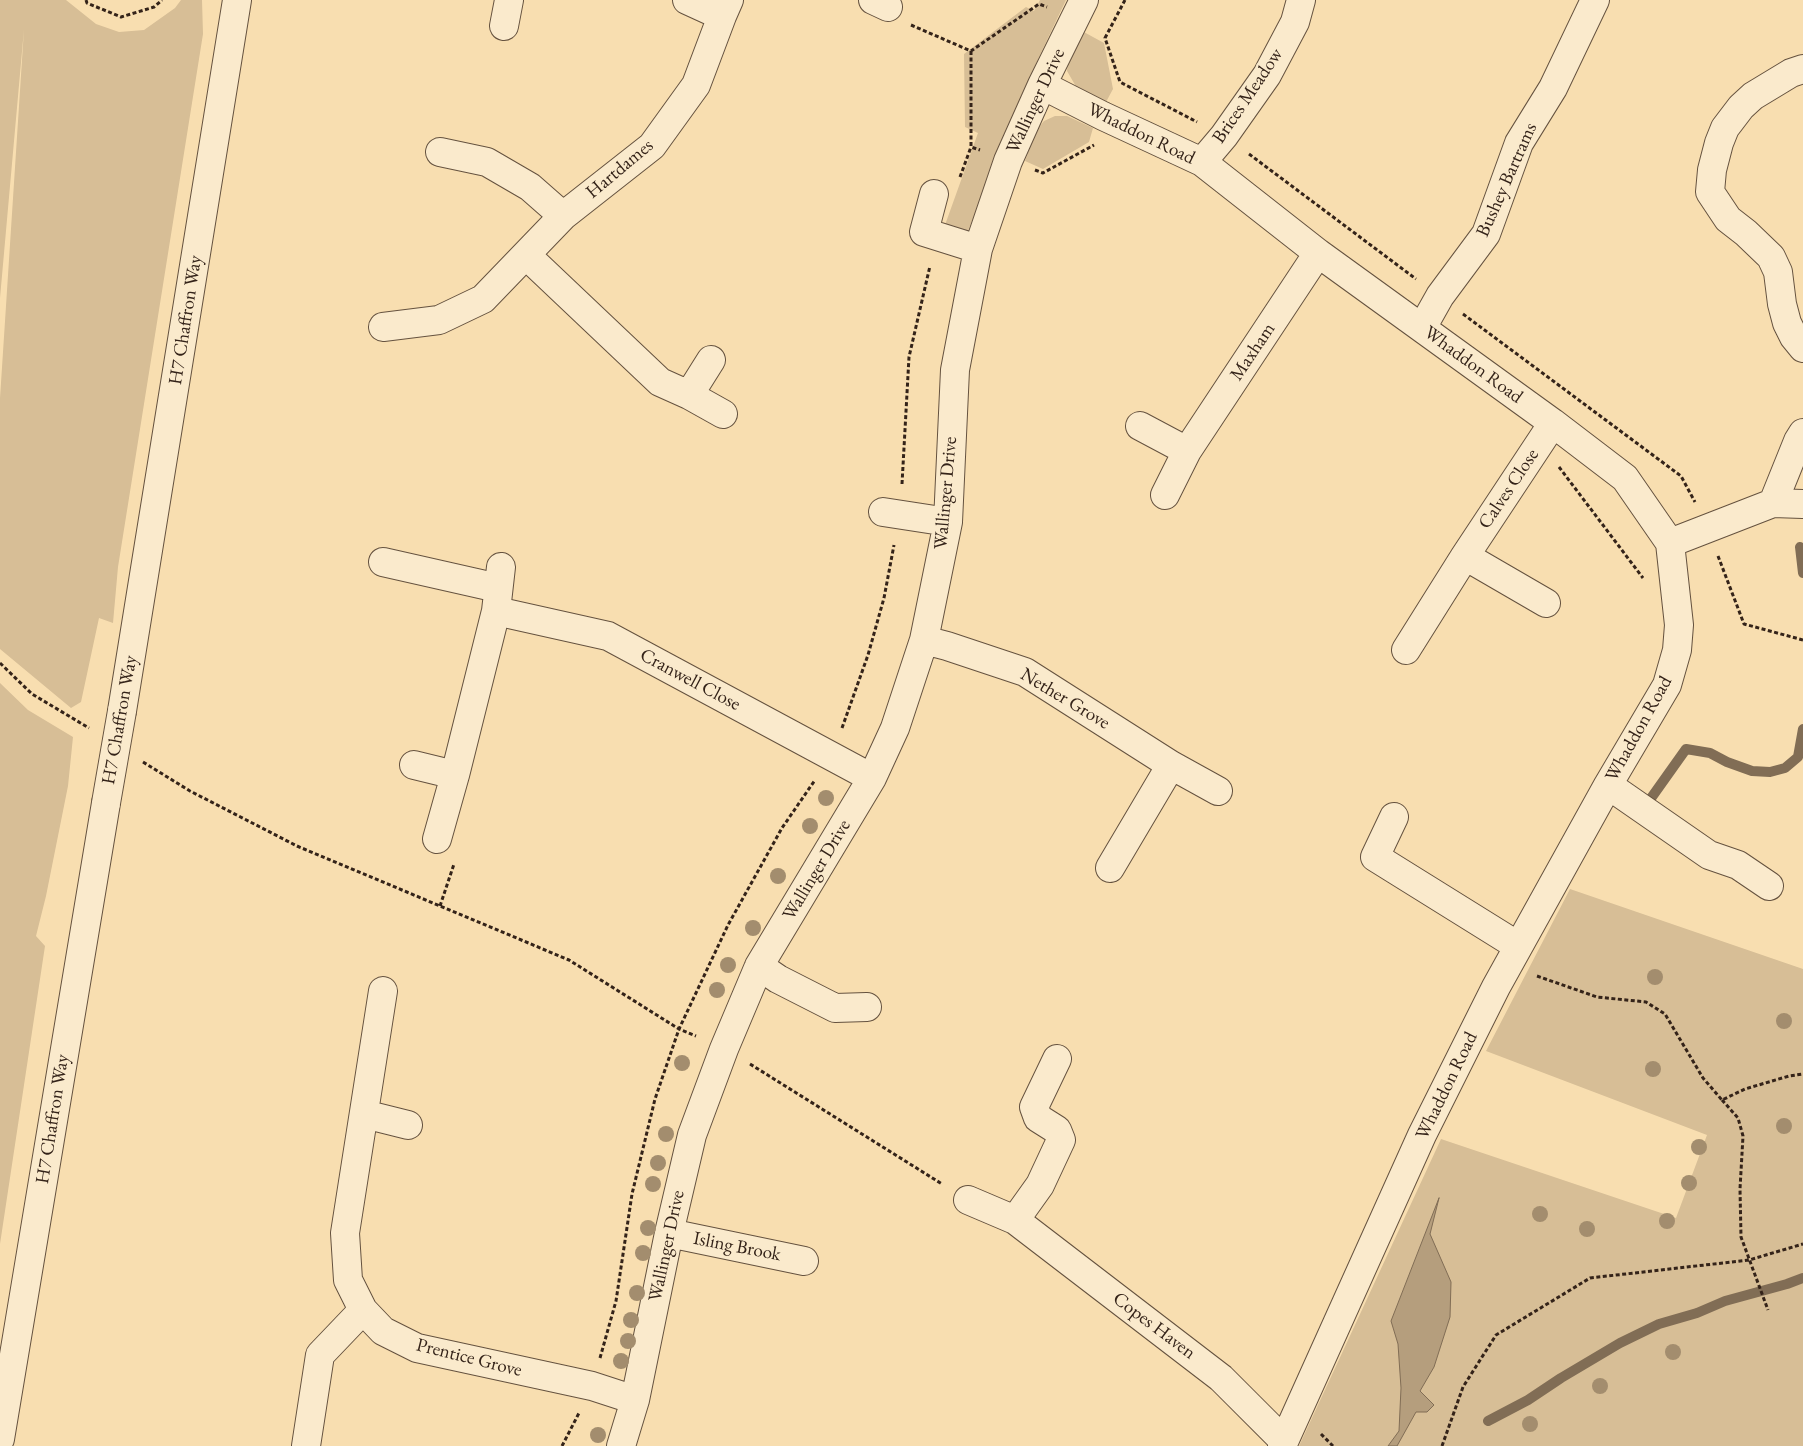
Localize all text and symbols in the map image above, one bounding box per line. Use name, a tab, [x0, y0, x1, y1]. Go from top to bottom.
street label: Brices Meadow	[1208, 44, 1288, 148]
street label: Wallinger Drive	[1002, 45, 1070, 157]
street label: Whaddon Road	[1083, 98, 1199, 170]
street label: Bushey Bartrams	[1472, 119, 1542, 241]
street label: Hartdames	[582, 134, 658, 204]
street label: H7 Chaffron Way	[165, 254, 207, 386]
street label: Maxham	[1225, 319, 1281, 385]
street label: Whaddon Road	[1419, 321, 1527, 409]
street label: Wallinger Drive	[930, 436, 962, 550]
street label: Calves Close	[1474, 445, 1544, 533]
street label: Cranwell Close	[636, 644, 744, 716]
street label: H7 Chaffron Way	[97, 654, 143, 786]
street label: Nether Grove	[1016, 663, 1114, 735]
street label: Whaddon Road	[1601, 672, 1677, 786]
street label: Wallinger Drive	[778, 816, 856, 924]
street label: Whaddon Road	[1411, 1028, 1483, 1144]
street label: H7 Chaffron Way	[32, 1053, 74, 1185]
street label: Wallinger Drive	[644, 1188, 690, 1304]
street label: Isling Brook	[691, 1227, 783, 1267]
street label: Copes Haven	[1108, 1287, 1200, 1365]
street label: Prentice Grove	[414, 1334, 524, 1382]

